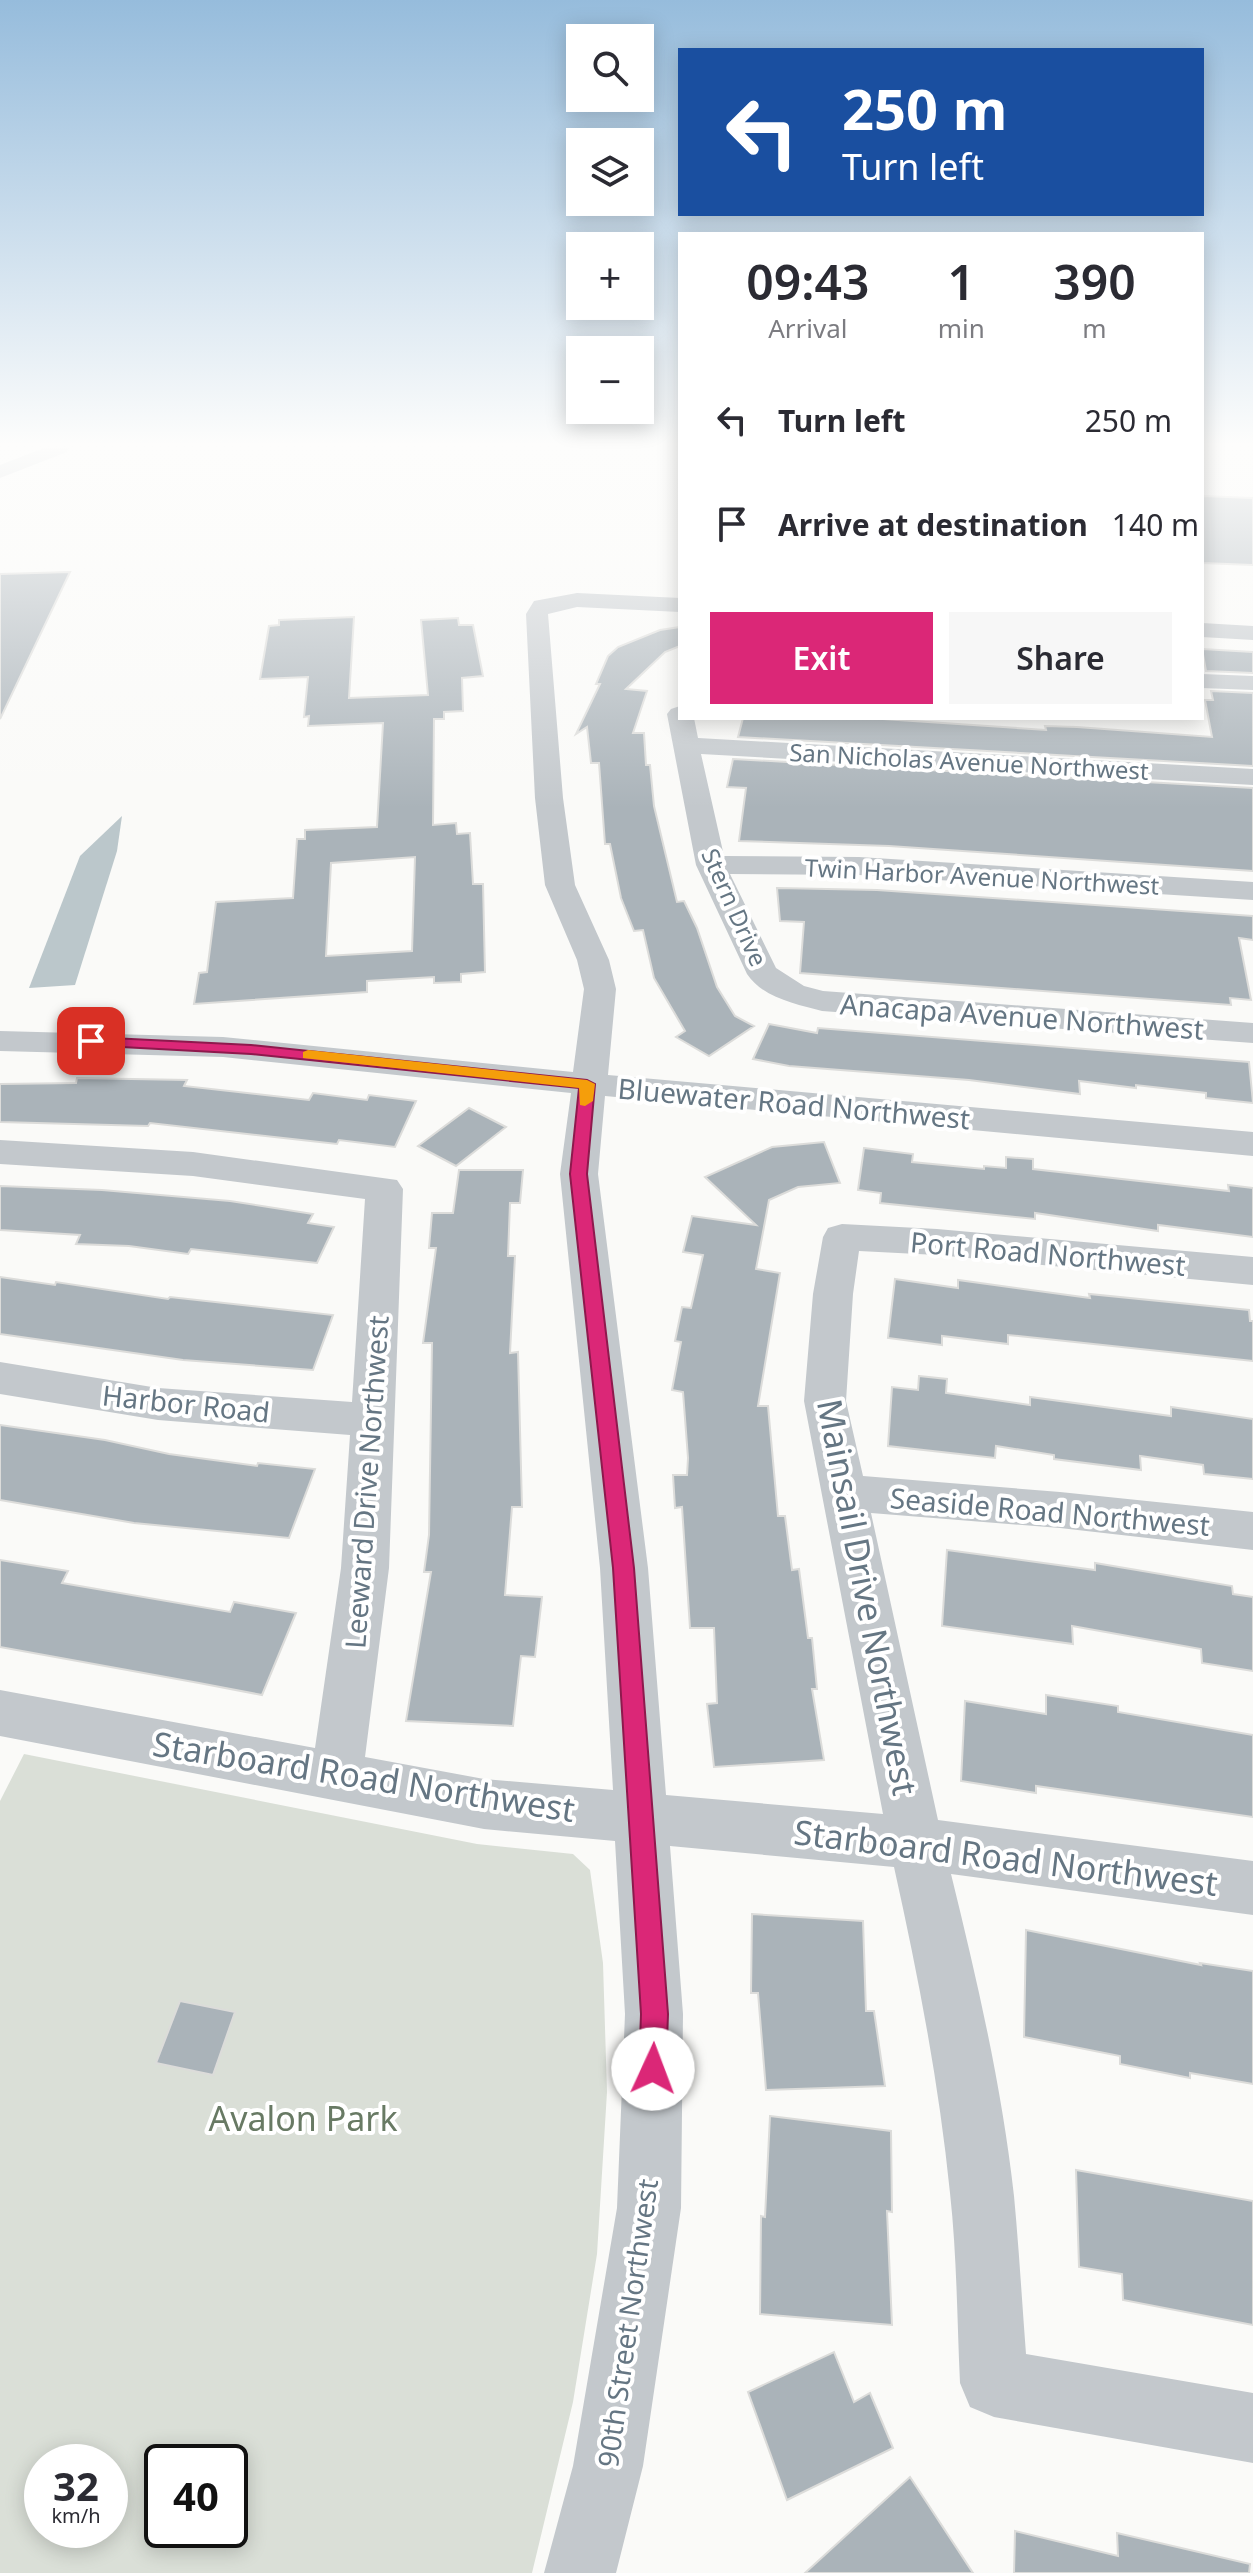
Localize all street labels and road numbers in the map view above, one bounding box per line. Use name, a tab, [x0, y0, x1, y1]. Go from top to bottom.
street label: San Nicholas Avenue Northwest	[789, 735, 1150, 787]
street label: Stern Drive	[694, 843, 776, 971]
street label: Twin Harbor Avenue Northwest	[804, 850, 1160, 902]
street label: Anacapa Avenue Northwest	[839, 984, 1205, 1048]
street label: Bluewater Road Northwest	[616, 1069, 972, 1137]
street label: Port Road Northwest	[909, 1222, 1187, 1284]
street label: Leeward Drive Northwest	[335, 1314, 397, 1650]
street label: Harbor Road	[100, 1375, 272, 1431]
street label: Mainsail Drive Northwest	[807, 1395, 929, 1799]
street label: Seaside Road Northwest	[889, 1478, 1211, 1544]
street label: Starboard Road Northwest	[150, 1720, 578, 1832]
street label: Starboard Road Northwest	[792, 1808, 1220, 1906]
street label: 90th Street Northwest	[588, 2176, 666, 2470]

